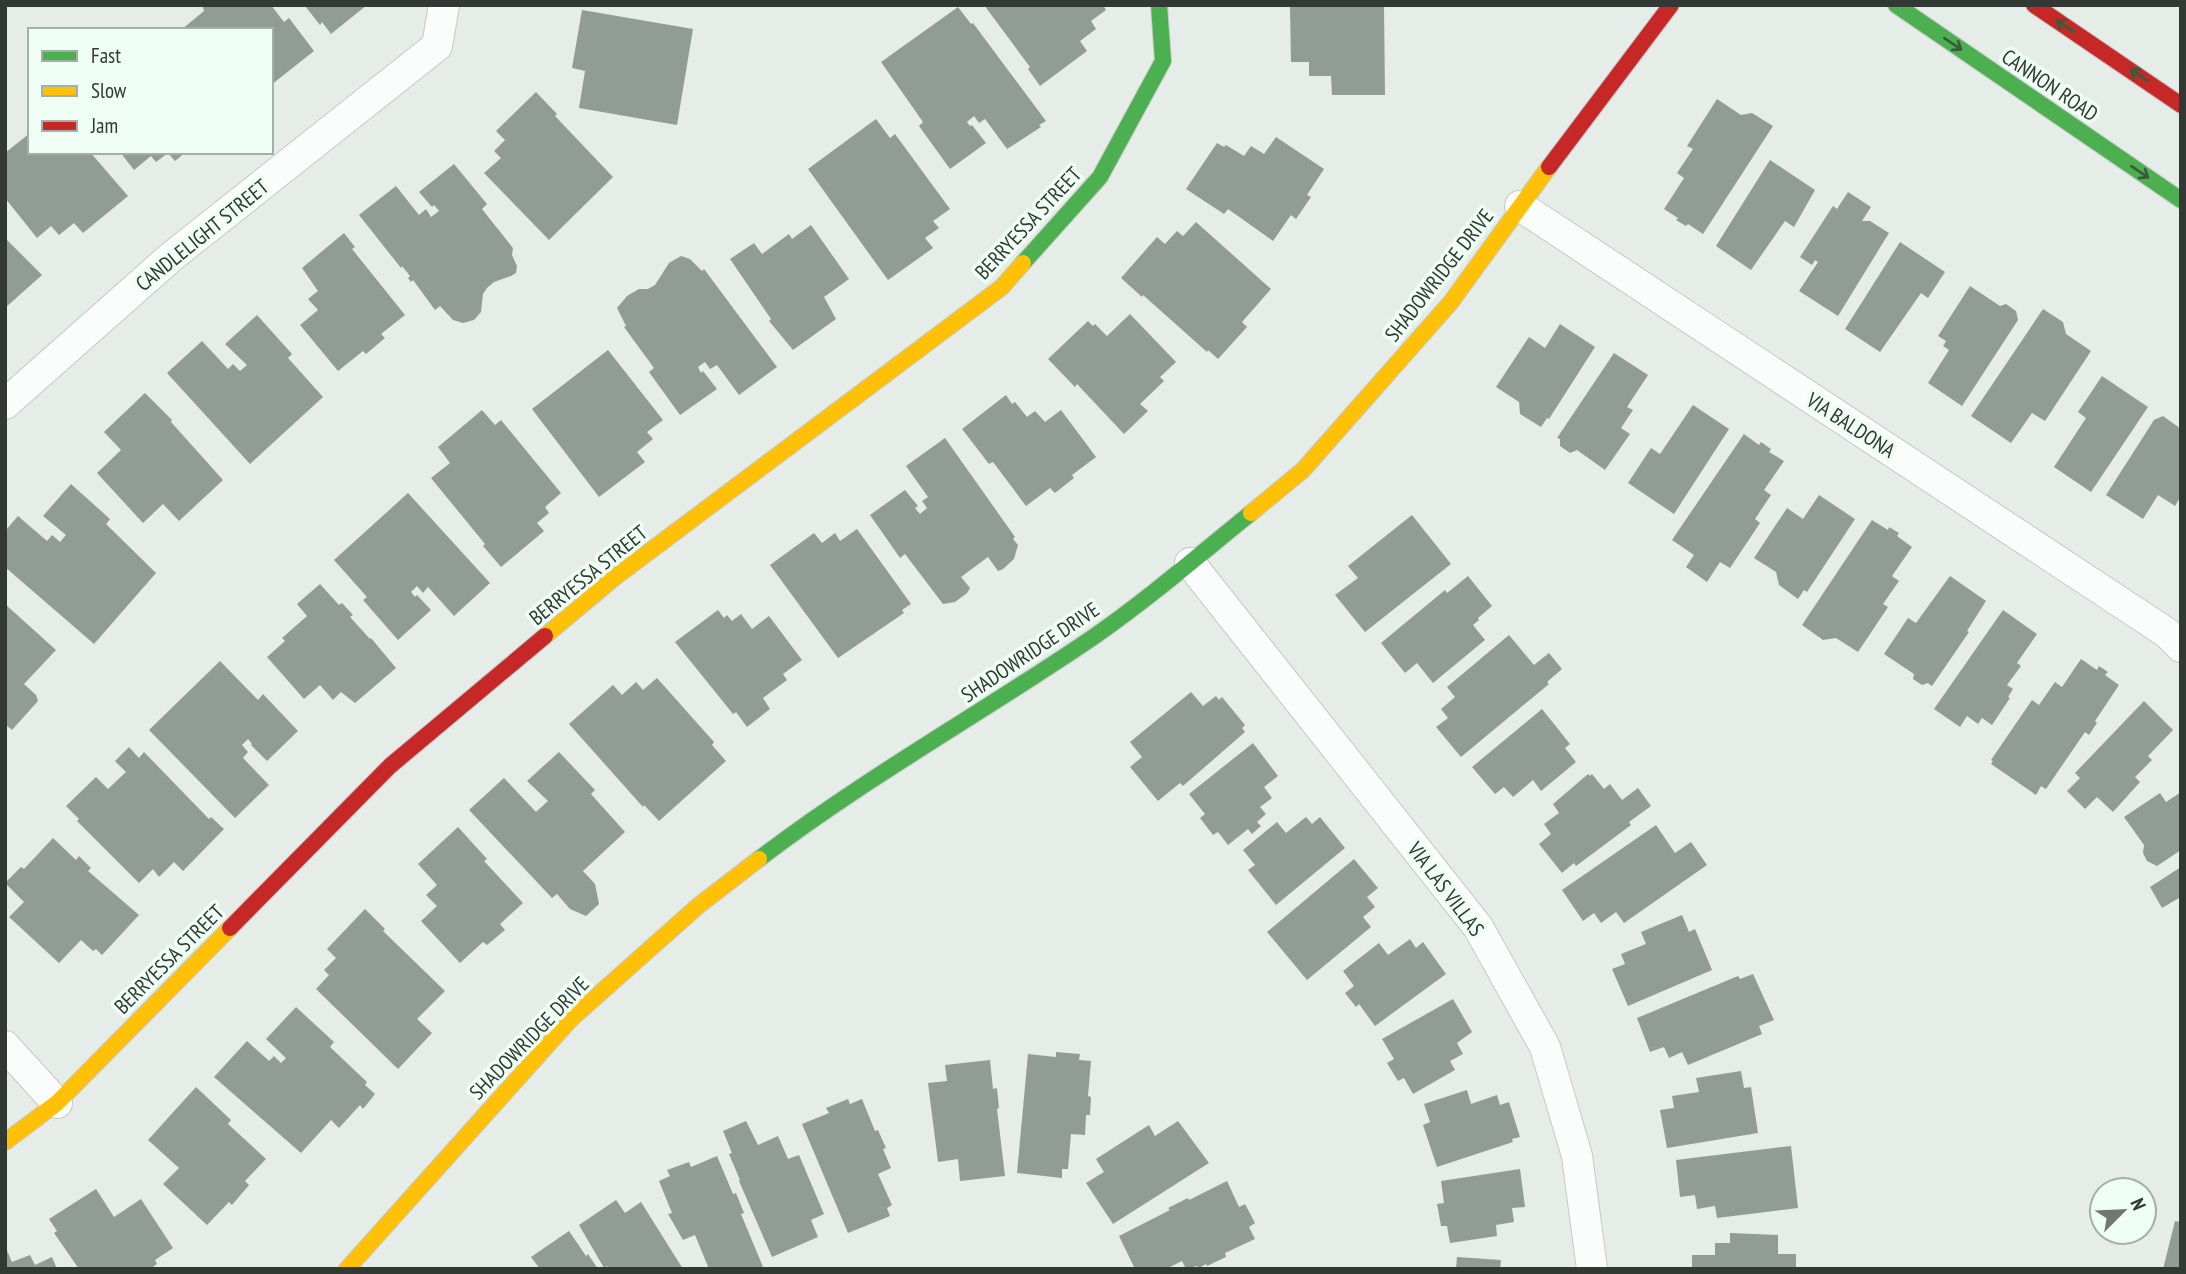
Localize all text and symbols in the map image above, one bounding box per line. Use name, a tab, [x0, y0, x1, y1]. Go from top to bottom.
one-way arrow	[2056, 19, 2075, 33]
legend	[28, 28, 273, 154]
one-way arrow	[1943, 37, 1962, 51]
text: Fast	[91, 42, 121, 69]
street label: CANNON ROAD	[1997, 43, 2103, 127]
one-way arrow	[2129, 68, 2149, 82]
text: Slow	[91, 77, 127, 104]
text: Jam	[90, 112, 118, 139]
street label: BERRYESSA STREET	[969, 161, 1087, 285]
one-way arrow	[2130, 165, 2149, 180]
street label: CANDLELIGHT STREET	[130, 173, 274, 297]
street label: SHADOWRIDGE DRIVE	[1379, 203, 1499, 347]
street label: VIA BALDONA	[1801, 386, 1901, 464]
street label: BERRYESSA STREET	[523, 519, 653, 631]
street label: SHADOWRIDGE DRIVE	[956, 596, 1104, 708]
street label: VIA LAS VILLAS	[1401, 836, 1490, 941]
street label: BERRYESSA STREET	[108, 898, 230, 1020]
street label: SHADOWRIDGE DRIVE	[463, 971, 595, 1105]
north arrow	[2088, 1176, 2158, 1246]
text: N	[2125, 1195, 2152, 1214]

